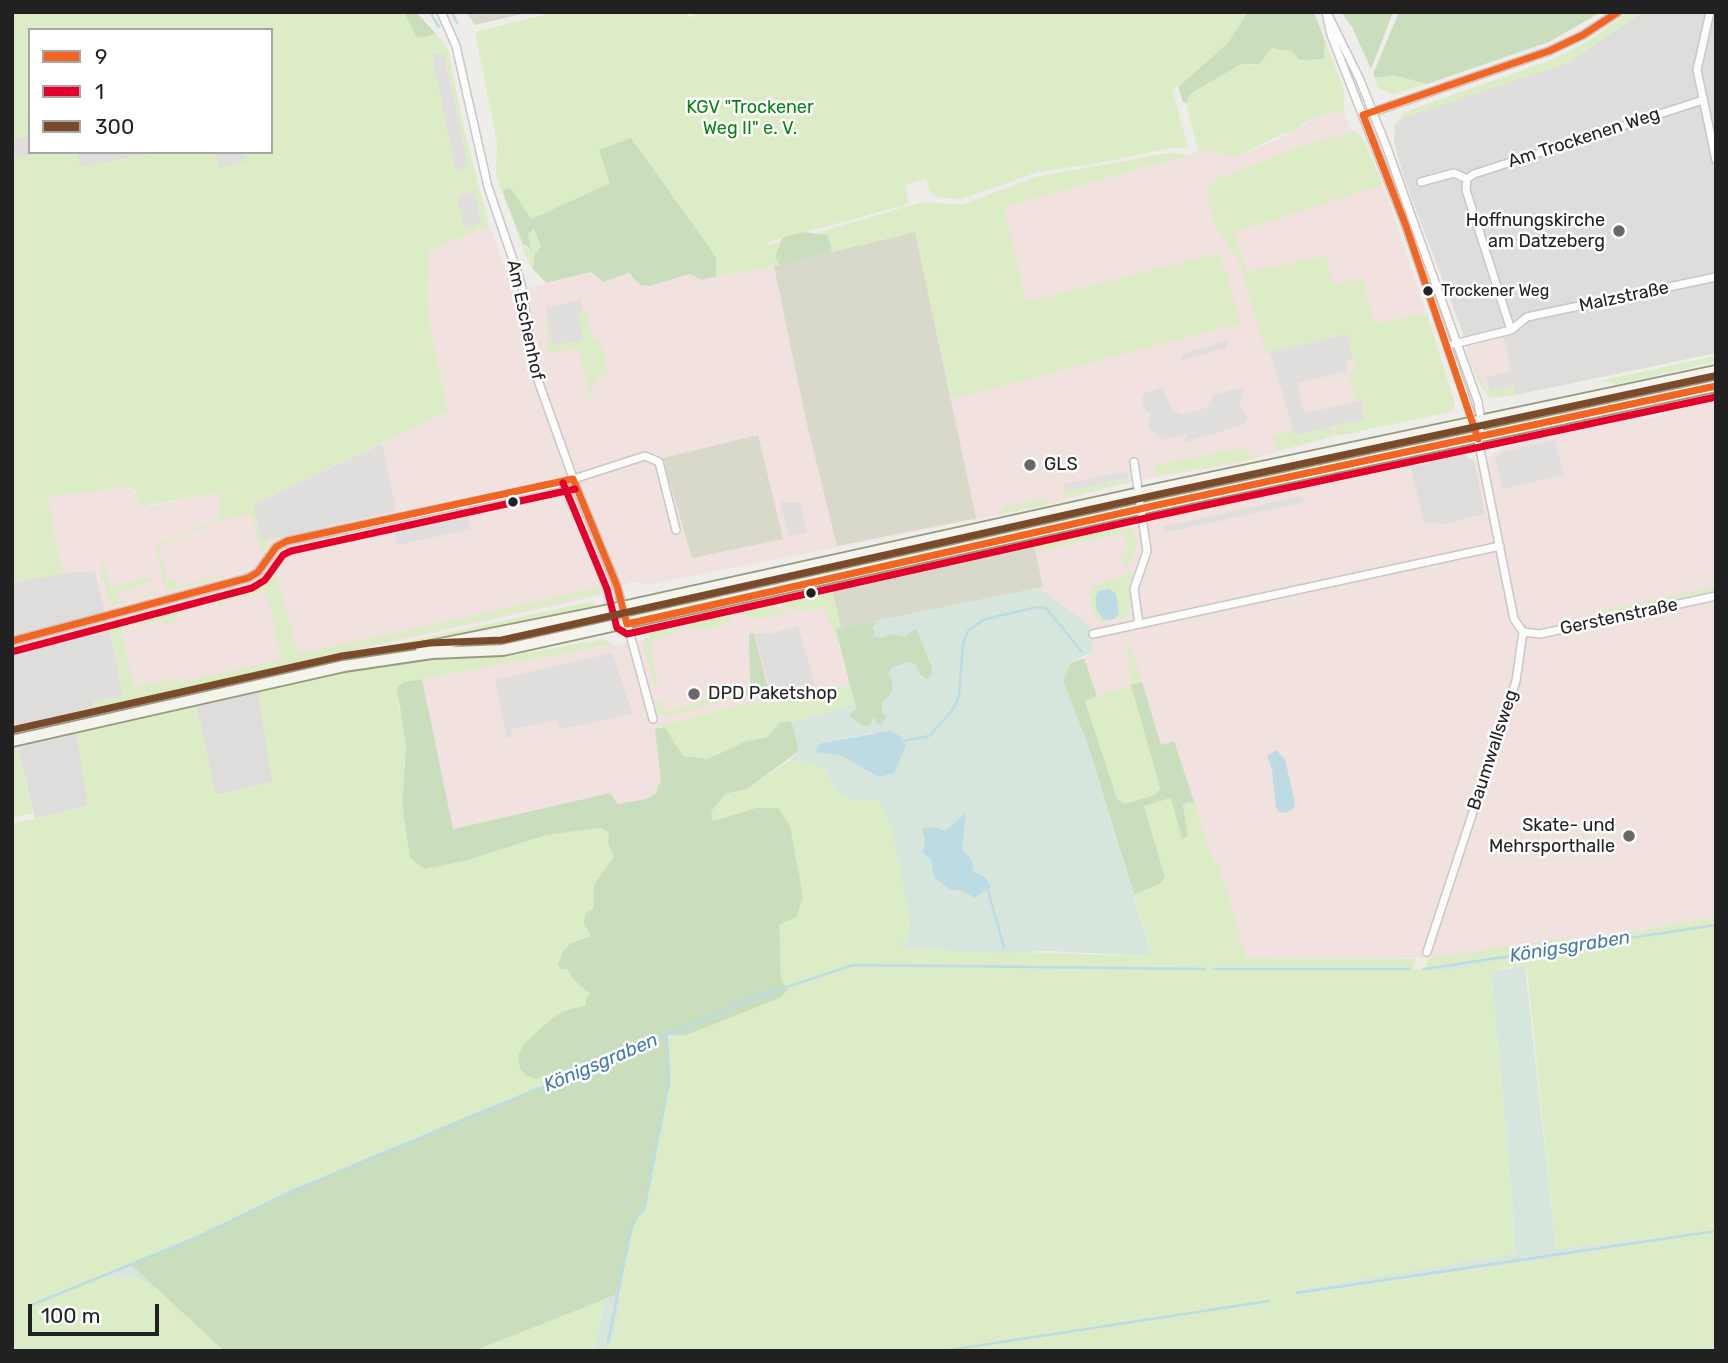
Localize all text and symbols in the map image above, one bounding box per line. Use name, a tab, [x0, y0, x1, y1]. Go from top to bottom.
legend	[28, 28, 273, 154]
text: 9	[95, 44, 107, 69]
text: 1	[95, 79, 104, 104]
park label: KGV "Trockener Weg II" e. V.	[686, 97, 814, 140]
street label: Am Trockenen Weg	[1505, 103, 1663, 173]
text: 300	[95, 114, 134, 139]
place label: Hoffnungskirche am Datzeberg	[1466, 210, 1605, 252]
marker: Hoffnungskirche am Datzeberg	[1611, 223, 1627, 239]
street label: Am Eschenhof	[502, 258, 548, 382]
street label: Malzstraße	[1577, 277, 1671, 317]
place label: Trockener Weg	[1441, 281, 1549, 301]
marker: Trockener Weg	[1421, 284, 1435, 298]
place label: GLS	[1044, 454, 1078, 476]
marker: GLS	[1022, 457, 1038, 473]
unlabelled marker	[506, 495, 520, 509]
unlabelled marker	[804, 586, 818, 600]
street label: Gerstenstraße	[1558, 594, 1680, 640]
place label: DPD Paketshop	[708, 683, 837, 705]
marker: DPD Paketshop	[686, 686, 702, 702]
street label: Baumwallsweg	[1463, 687, 1523, 813]
place label: Skate- und Mehrsporthalle	[1489, 815, 1615, 858]
marker: Skate- und Mehrsporthalle	[1621, 828, 1637, 844]
water label: Königsgraben	[1508, 926, 1632, 968]
water label: Königsgraben	[541, 1029, 661, 1097]
scale bar	[32, 1290, 163, 1334]
text: 100 m	[41, 1303, 100, 1328]

